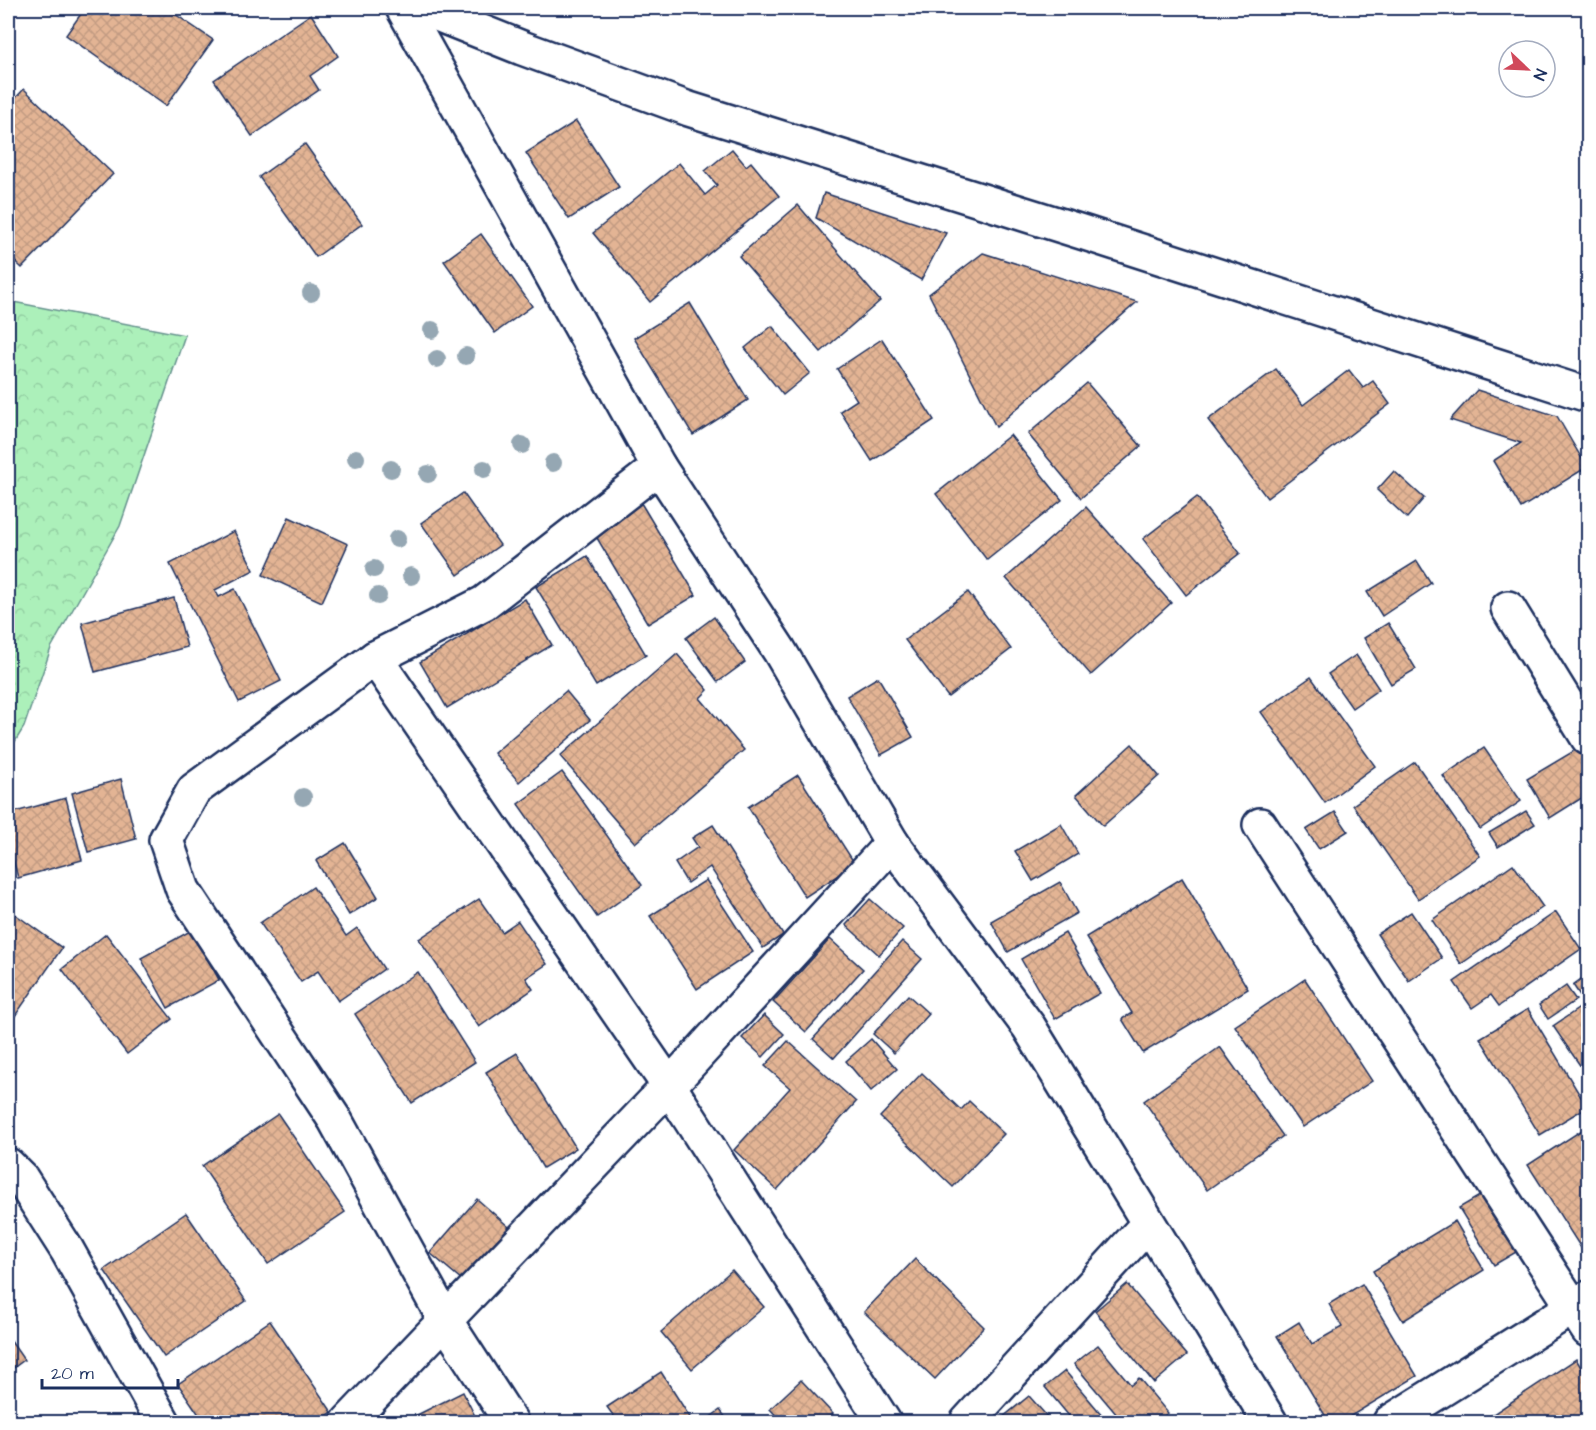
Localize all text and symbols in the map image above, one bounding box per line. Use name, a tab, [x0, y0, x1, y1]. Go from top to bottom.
north arrow	[1497, 39, 1557, 99]
text: N	[1528, 66, 1552, 83]
scale bar	[42, 1352, 178, 1390]
text: 20 m	[51, 1361, 94, 1386]

